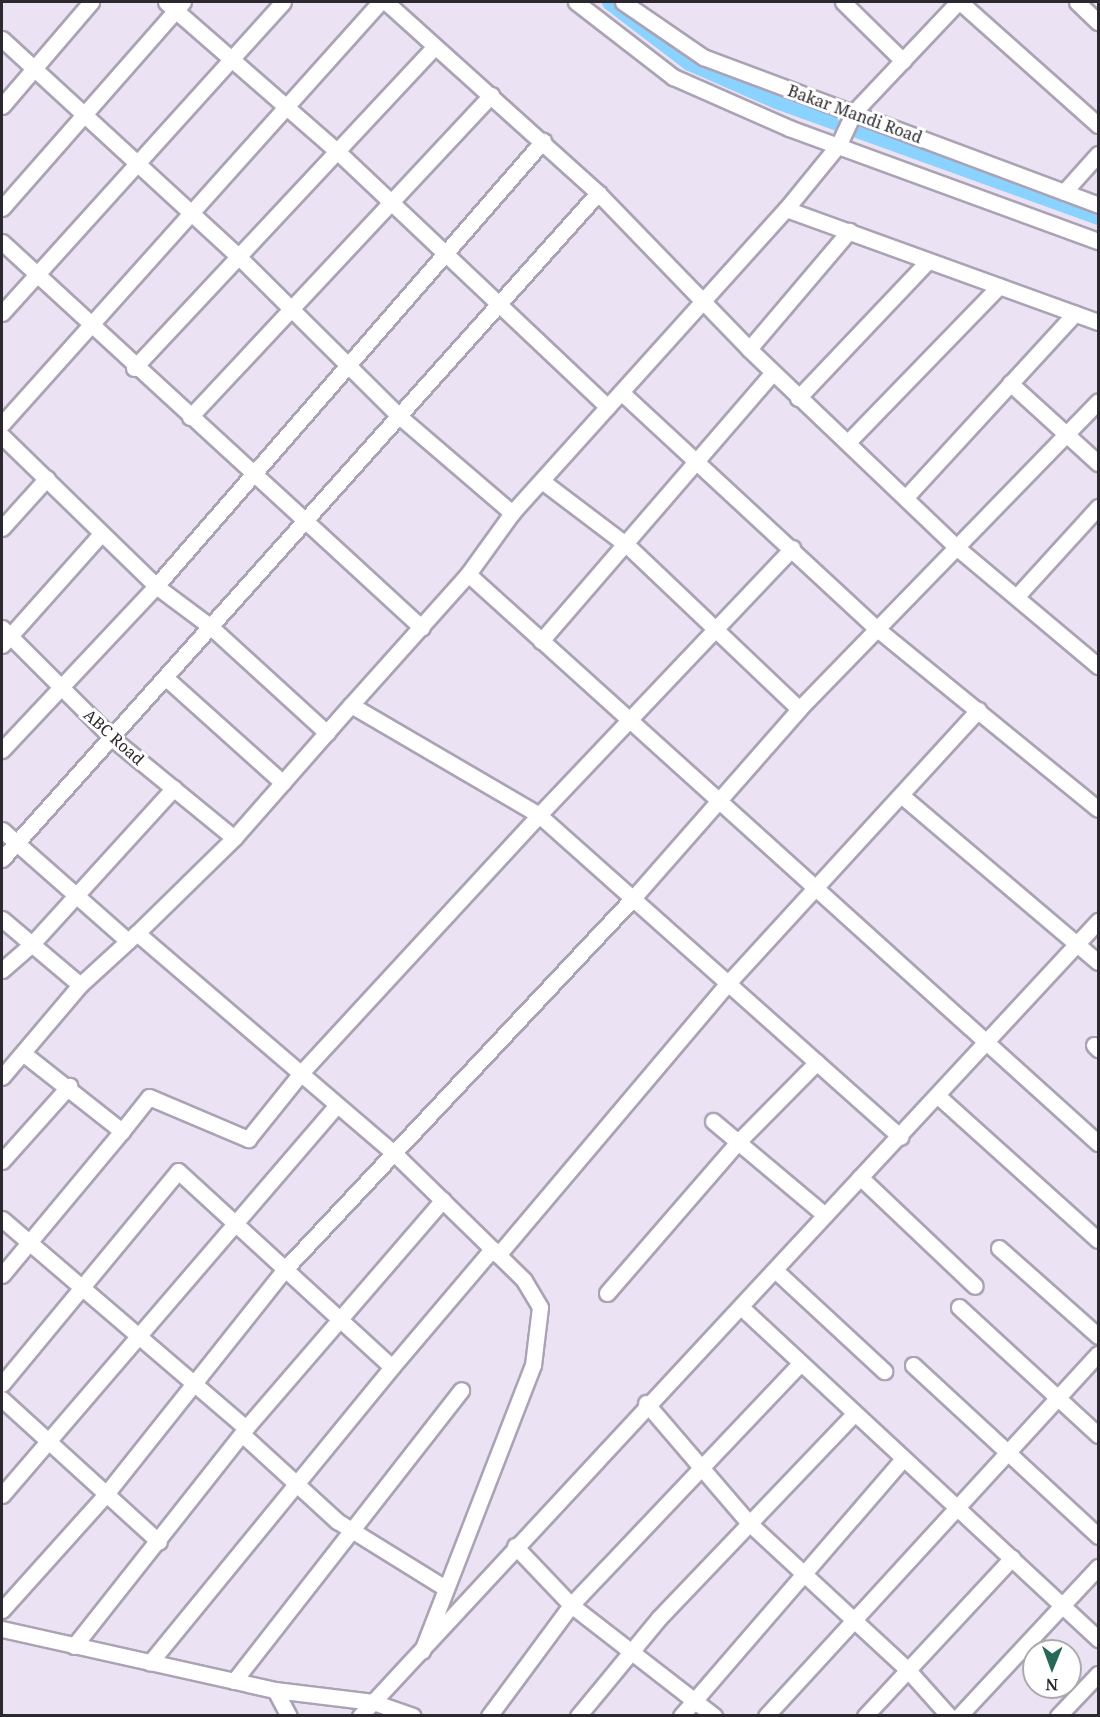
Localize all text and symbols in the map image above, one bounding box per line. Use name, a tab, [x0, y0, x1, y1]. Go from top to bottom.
street label: Bakar Mandi Road	[785, 81, 925, 147]
street label: ABC Road	[80, 705, 148, 769]
north arrow	[1022, 1639, 1082, 1699]
text: N	[1045, 1674, 1058, 1696]

